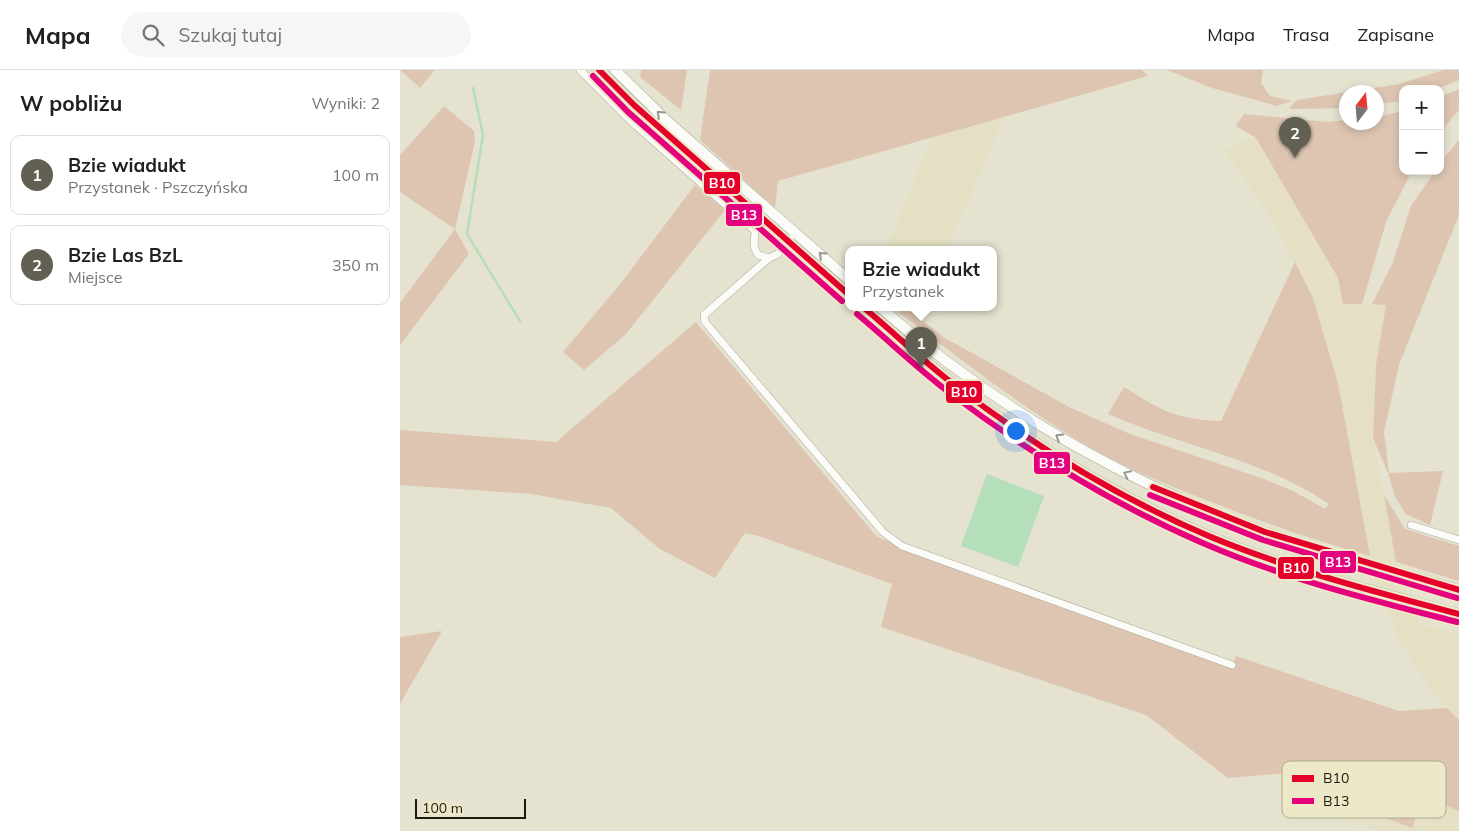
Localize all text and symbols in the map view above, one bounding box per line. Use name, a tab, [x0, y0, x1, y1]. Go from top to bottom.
search box	[121, 12, 471, 57]
text: Mapa	[25, 20, 91, 50]
icon: search	[139, 21, 167, 49]
text: Szukaj tutaj	[179, 23, 282, 47]
text: Mapa	[1207, 23, 1255, 46]
text: Trasa	[1283, 23, 1330, 46]
text: Zapisane	[1358, 23, 1434, 46]
north arrow	[1339, 85, 1384, 130]
map controls	[1399, 85, 1444, 175]
button: +	[1399, 85, 1444, 130]
text: W pobliżu	[20, 90, 122, 116]
text: Wyniki: 2	[311, 93, 380, 113]
one-way arrow	[657, 111, 666, 120]
pin: 2	[1279, 117, 1311, 158]
button: −	[1399, 130, 1444, 175]
text: Bzie wiadukt	[68, 153, 186, 177]
text: 1	[32, 165, 42, 185]
text: 100 m	[332, 165, 379, 185]
line badge: B10	[703, 171, 741, 195]
text: B10	[709, 174, 735, 192]
text: Przystanek · Pszczyńska	[68, 177, 248, 197]
line badge: B13	[725, 203, 763, 227]
text: B13	[731, 206, 757, 224]
text: Bzie Las BzL	[68, 243, 183, 267]
popup	[845, 246, 997, 311]
one-way arrow	[819, 252, 828, 261]
text: 2	[32, 255, 42, 275]
text: 350 m	[332, 255, 379, 275]
text: Bzie wiadukt	[862, 257, 980, 281]
text: Miejsce	[68, 267, 122, 287]
text: Przystanek	[862, 281, 944, 301]
pin: 1	[905, 327, 937, 368]
line badge: B10	[945, 380, 983, 404]
text: B10	[951, 383, 977, 401]
your location	[1003, 418, 1029, 444]
one-way arrow	[1056, 433, 1065, 443]
line badge: B13	[1033, 451, 1071, 475]
text: B13	[1039, 454, 1065, 472]
one-way arrow	[1123, 470, 1132, 480]
line badge: B13	[1319, 550, 1357, 574]
text: B13	[1325, 553, 1351, 571]
line badge: B10	[1277, 556, 1315, 580]
text: B10	[1283, 559, 1309, 577]
legend	[1282, 761, 1446, 818]
text: B10	[1323, 769, 1349, 787]
text: B13	[1323, 792, 1349, 810]
scale bar	[415, 796, 526, 819]
text: 100 m	[422, 799, 463, 817]

